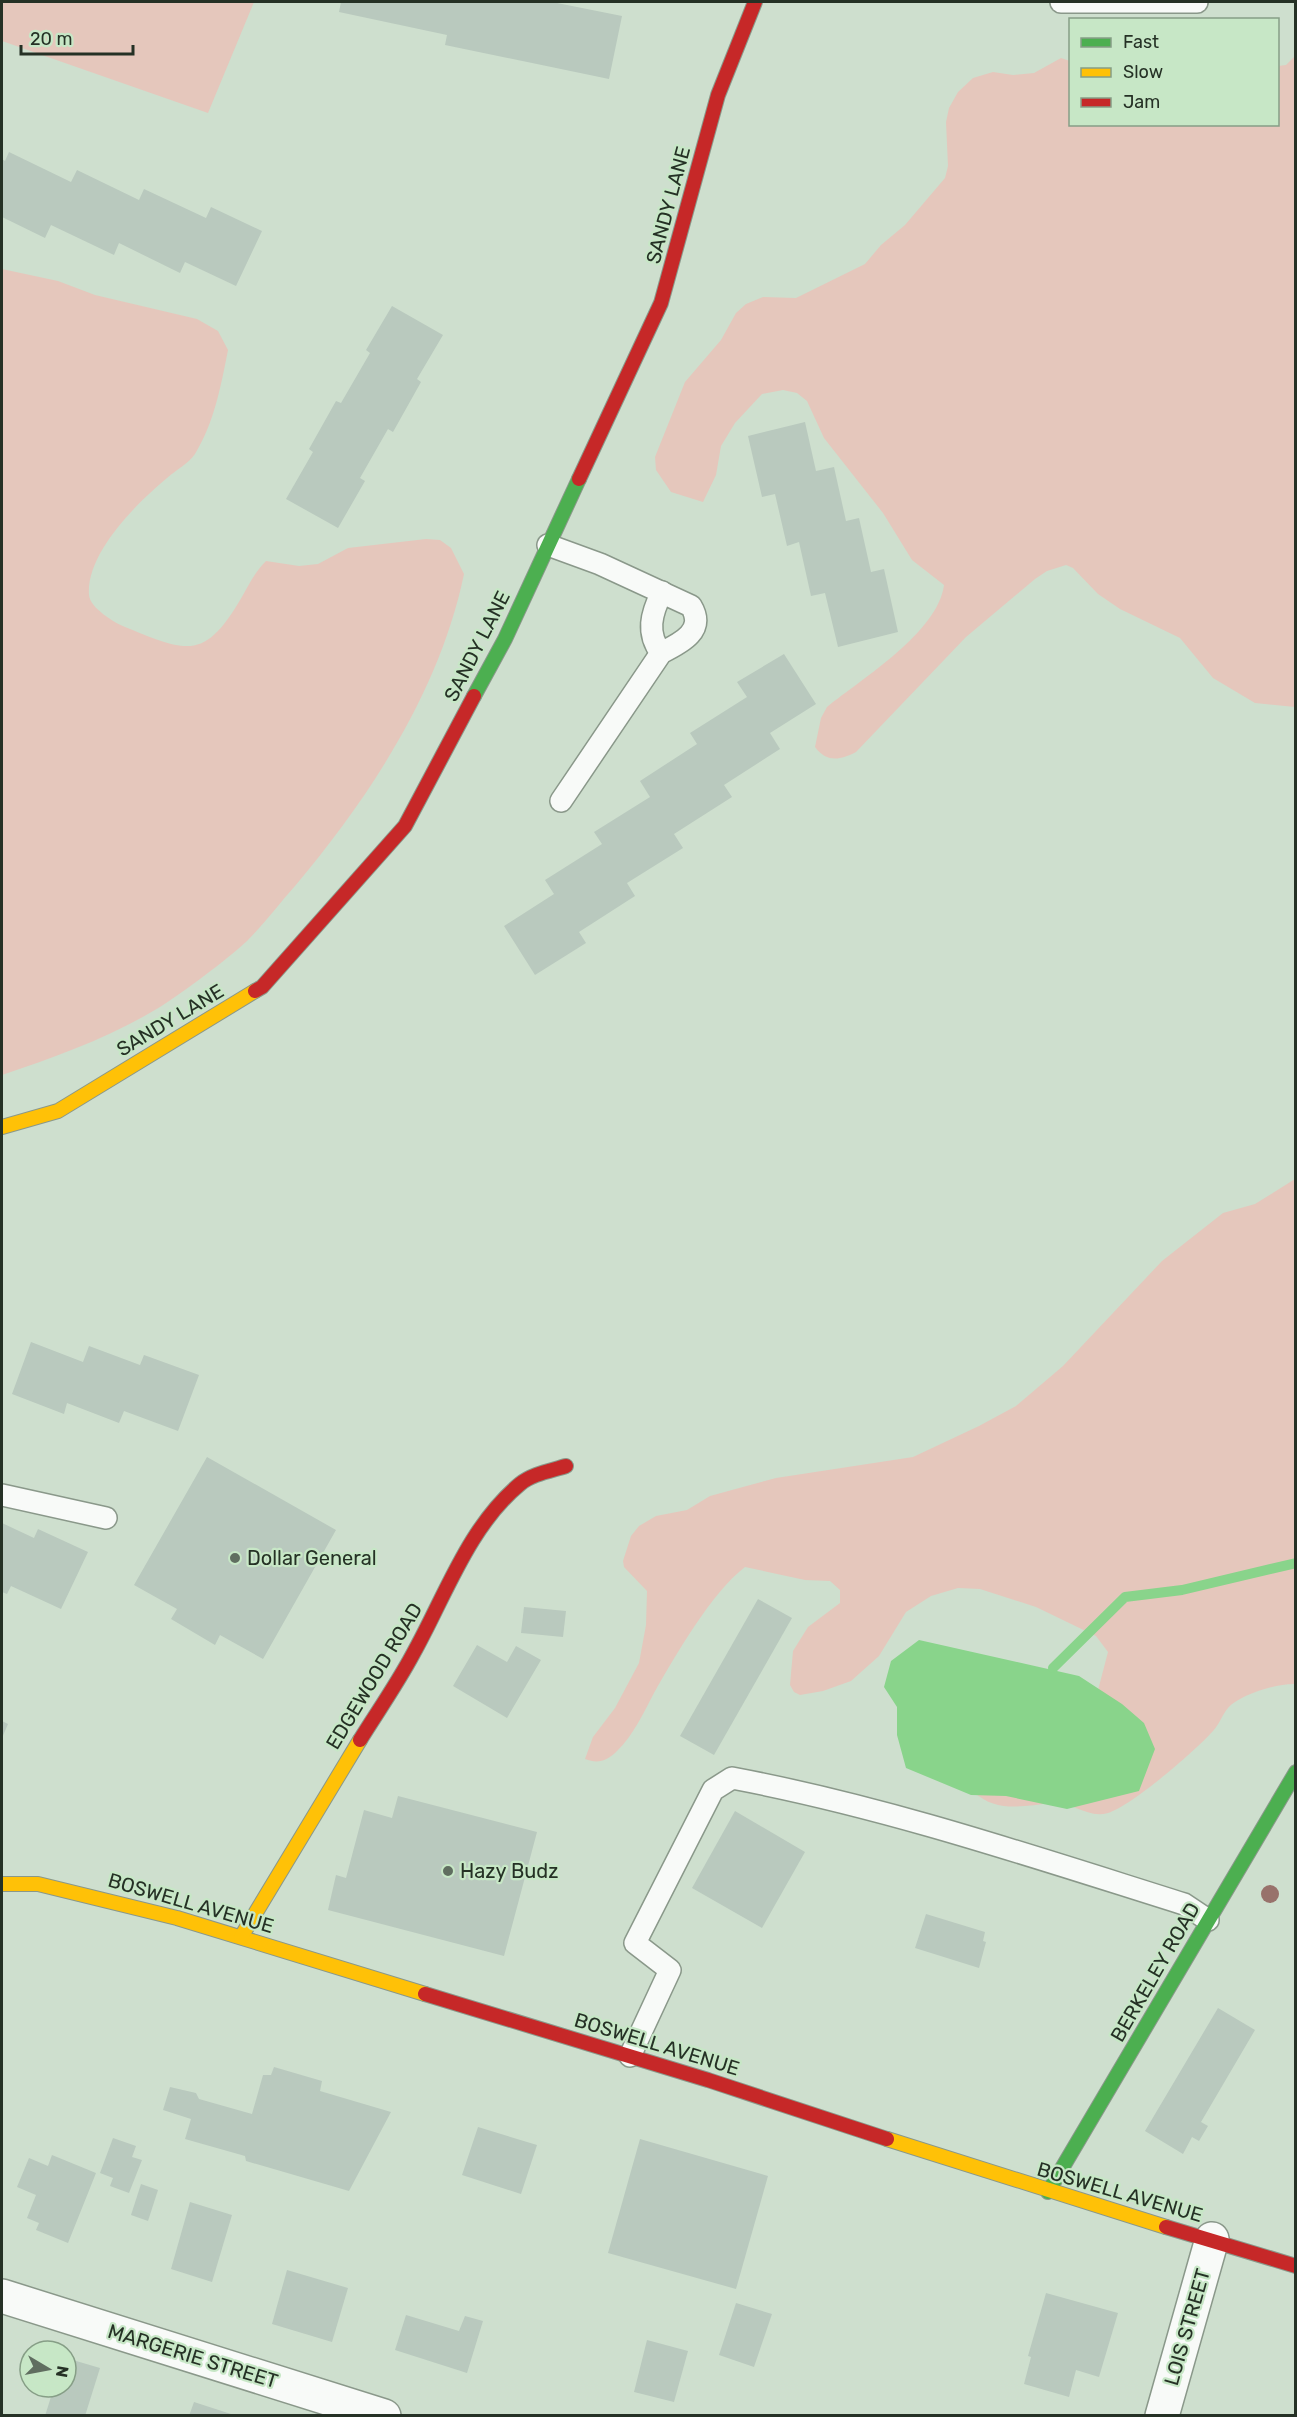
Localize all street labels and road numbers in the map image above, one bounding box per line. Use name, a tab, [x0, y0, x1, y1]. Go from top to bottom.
street label: SANDY LANE	[641, 144, 695, 266]
street label: SANDY LANE	[439, 587, 515, 705]
street label: SANDY LANE	[112, 979, 228, 1061]
street label: EDGEWOOD ROAD	[321, 1598, 427, 1754]
street label: BOSWELL AVENUE	[105, 1868, 277, 1938]
street label: BERKELEY ROAD	[1105, 1898, 1205, 2046]
street label: BOSWELL AVENUE	[572, 2007, 742, 2081]
street label: BOSWELL AVENUE	[1034, 2157, 1206, 2227]
street label: LOIS STREET	[1159, 2266, 1215, 2388]
street label: MARGERIE STREET	[105, 2319, 281, 2393]

